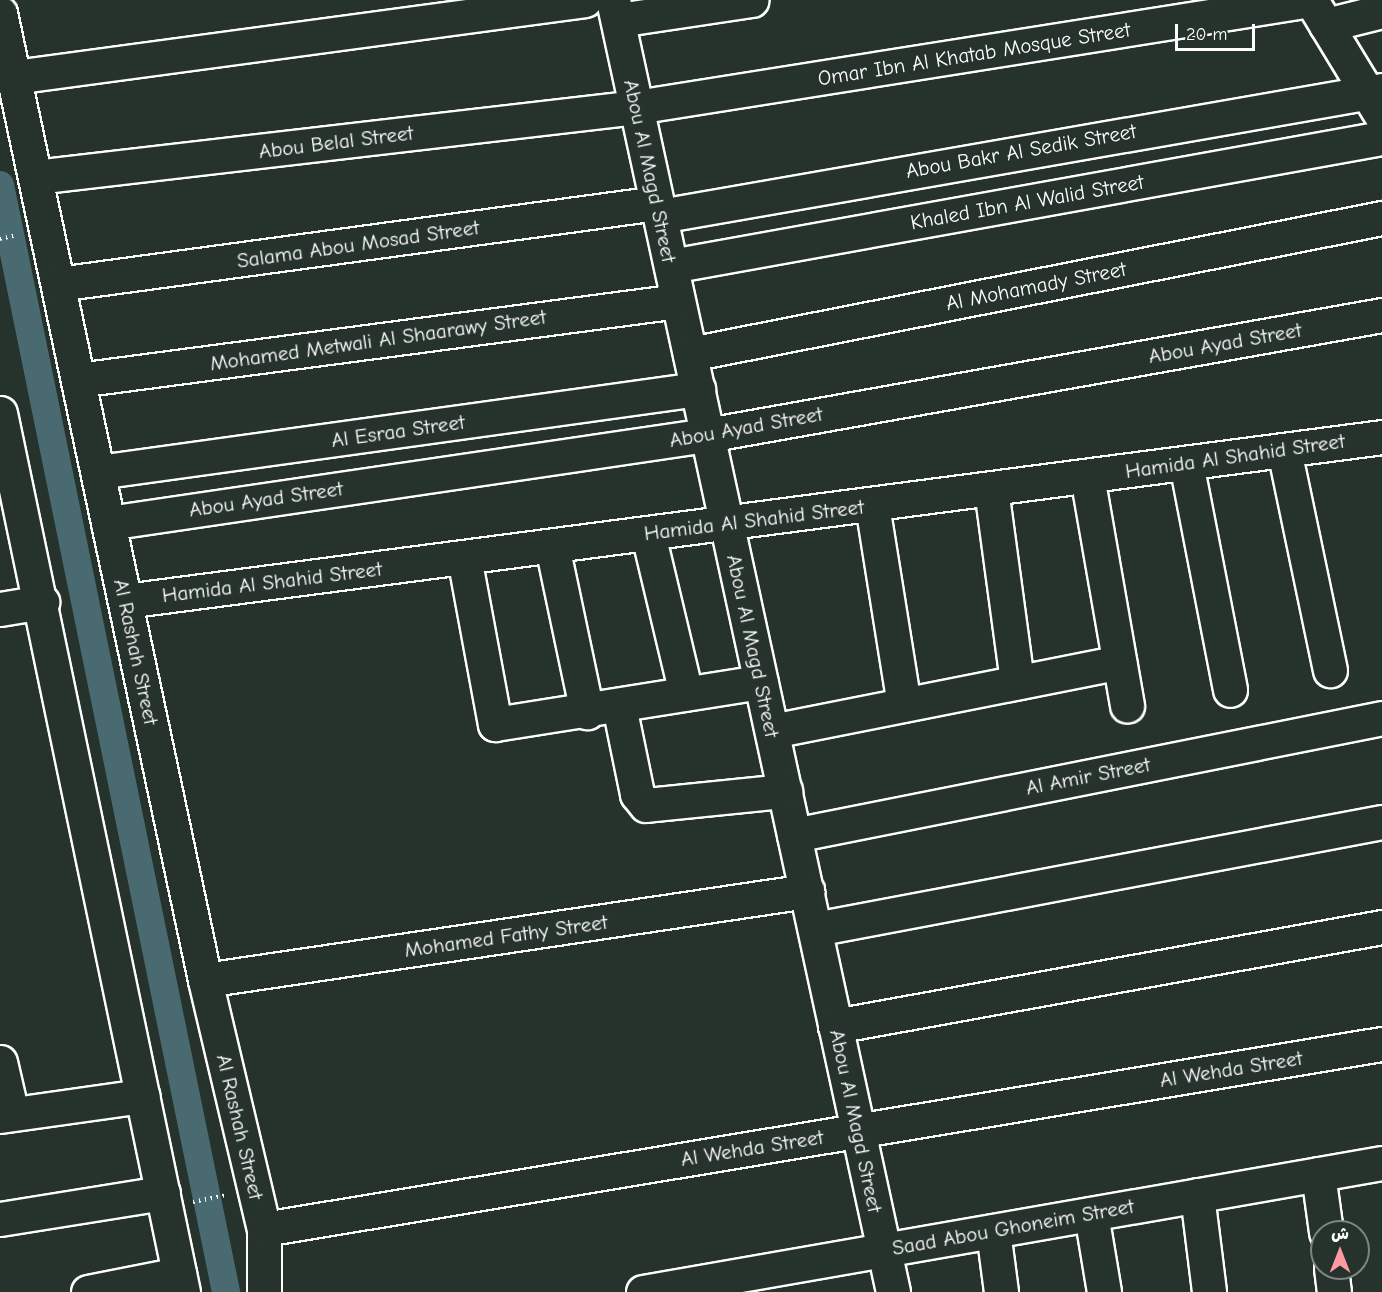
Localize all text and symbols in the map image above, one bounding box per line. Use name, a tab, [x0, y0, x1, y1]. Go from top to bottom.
scale bar	[1178, 12, 1258, 50]
street label: Omar Ibn Al Khatab Mosque Street	[816, 17, 1132, 91]
text: 20 m	[1186, 24, 1227, 45]
street label: Abou Al Magd Street	[618, 77, 682, 265]
street label: Abou Bakr Al Sedik Street	[904, 118, 1138, 184]
street label: Abou Belal Street	[257, 120, 415, 164]
street label: Khaled Ibn Al Walid Street	[908, 169, 1146, 235]
street label: Salama Abou Mosad Street	[235, 215, 481, 273]
street label: Al Mohamady Street	[944, 256, 1128, 316]
street label: Mohamed Metwali Al Shaarawy Street	[208, 304, 548, 376]
street label: Abou Ayad Street	[1146, 317, 1304, 369]
street label: Abou Ayad Street	[667, 401, 825, 453]
street label: Al Esraa Street	[330, 409, 466, 453]
street label: Hamida Al Shahid Street	[1124, 428, 1346, 484]
street label: Abou Ayad Street	[187, 476, 345, 522]
street label: Hamida Al Shahid Street	[643, 494, 865, 546]
street label: Abou Al Magd Street	[721, 552, 785, 740]
street label: Hamida Al Shahid Street	[161, 556, 383, 608]
street label: Al Rashah Street	[108, 577, 164, 727]
street label: Al Amir Street	[1024, 752, 1152, 800]
street label: Mohamed Fathy Street	[403, 909, 609, 963]
street label: Abou Al Magd Street	[824, 1027, 888, 1215]
street label: Al Wehda Street	[1158, 1045, 1304, 1093]
street label: Al Rashah Street	[211, 1052, 269, 1202]
street label: Al Wehda Street	[679, 1124, 825, 1172]
street label: Saad Abou Ghoneim Street	[890, 1193, 1136, 1261]
north arrow	[1310, 1220, 1370, 1280]
text: ش	[1331, 1225, 1349, 1243]

